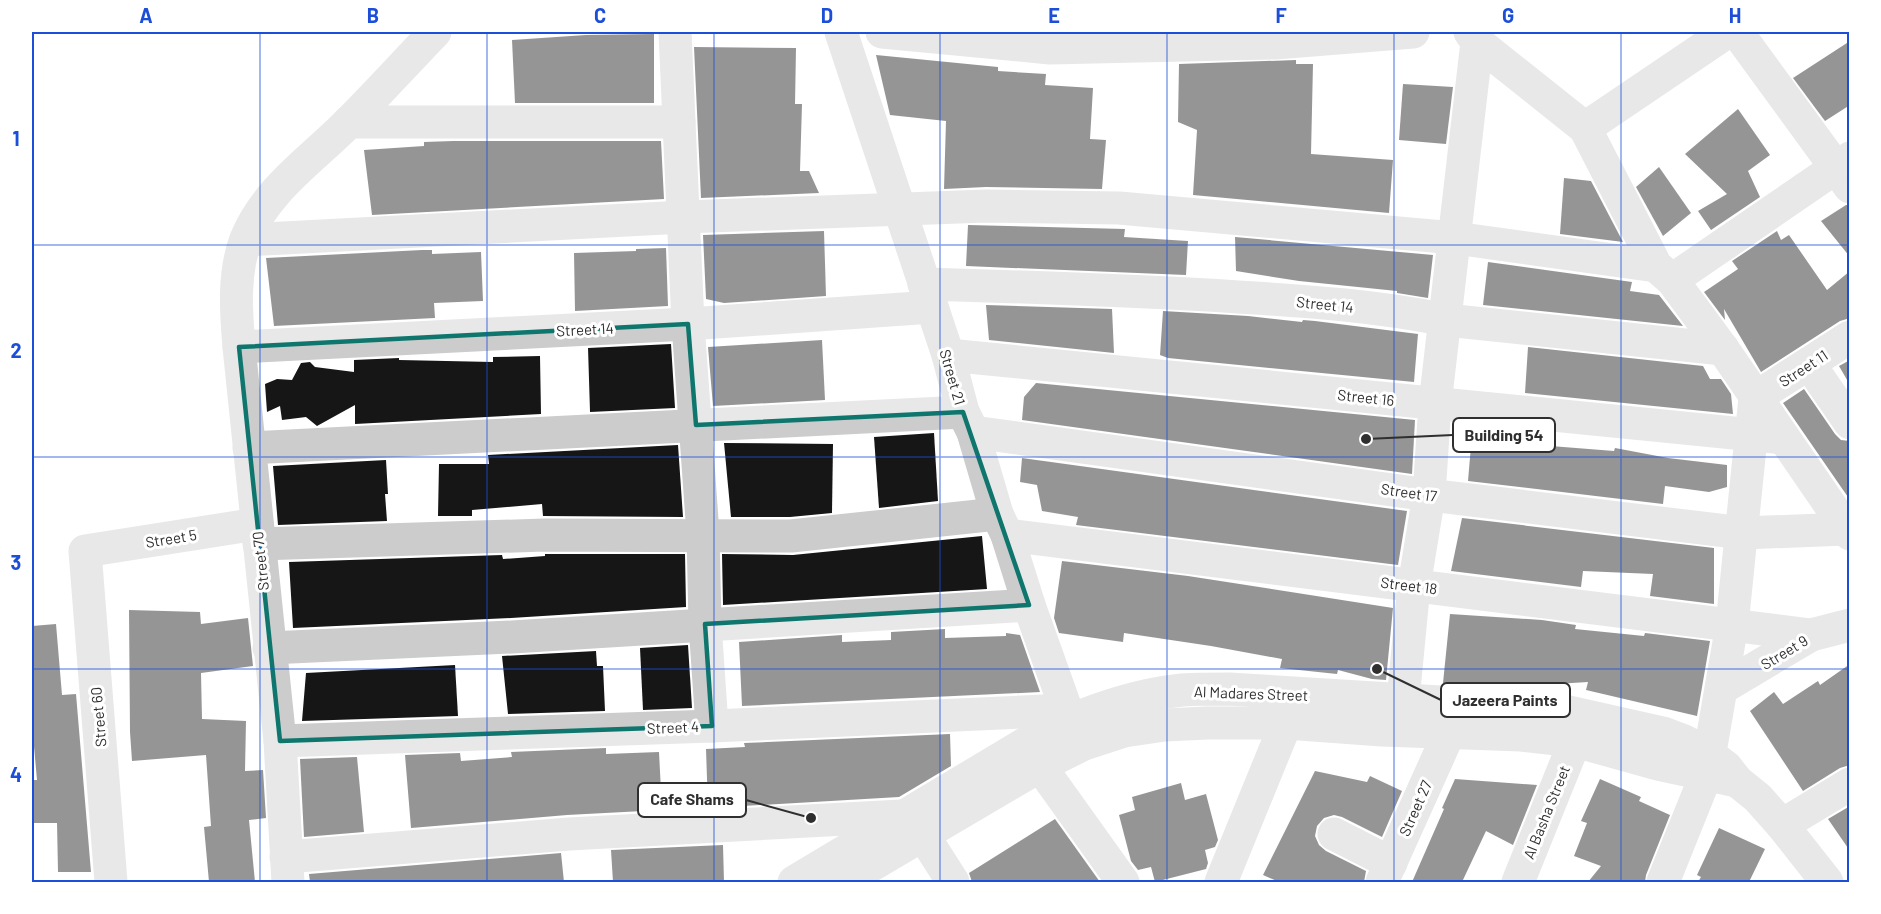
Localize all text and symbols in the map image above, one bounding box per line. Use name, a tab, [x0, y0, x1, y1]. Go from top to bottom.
text: A	[139, 3, 153, 27]
text: B	[367, 3, 379, 27]
text: C	[594, 3, 606, 27]
text: D	[821, 3, 833, 27]
text: E	[1048, 3, 1060, 27]
text: F	[1275, 3, 1287, 27]
text: G	[1502, 3, 1514, 27]
text: H	[1729, 3, 1741, 27]
text: 1	[12, 126, 20, 150]
street label: Street 14	[1295, 292, 1355, 316]
street label: Street 14	[556, 319, 614, 339]
text: 2	[10, 338, 22, 362]
street label: Street 11	[1775, 346, 1831, 390]
street label: Street 21	[936, 347, 970, 407]
street label: Street 16	[1337, 385, 1395, 409]
callout: Building 54	[1453, 418, 1555, 452]
text: Building 54	[1465, 425, 1543, 444]
street label: Street 17	[1380, 479, 1438, 505]
street label: Street 5	[144, 525, 198, 551]
street label: Street 70	[248, 530, 272, 592]
text: 3	[11, 550, 21, 574]
street label: Street 18	[1380, 573, 1438, 597]
street label: Street 9	[1757, 631, 1811, 673]
street label: Al Madares Street	[1194, 682, 1308, 704]
callout: Jazeera Paints	[1441, 683, 1570, 717]
street label: Street 60	[86, 686, 110, 748]
text: Jazeera Paints	[1452, 690, 1558, 709]
street label: Street 4	[647, 717, 699, 737]
text: 4	[10, 762, 22, 786]
street label: Al Basha Street	[1519, 763, 1573, 861]
street label: Street 27	[1395, 777, 1435, 839]
callout: Cafe Shams	[638, 783, 746, 817]
text: Cafe Shams	[650, 789, 734, 808]

